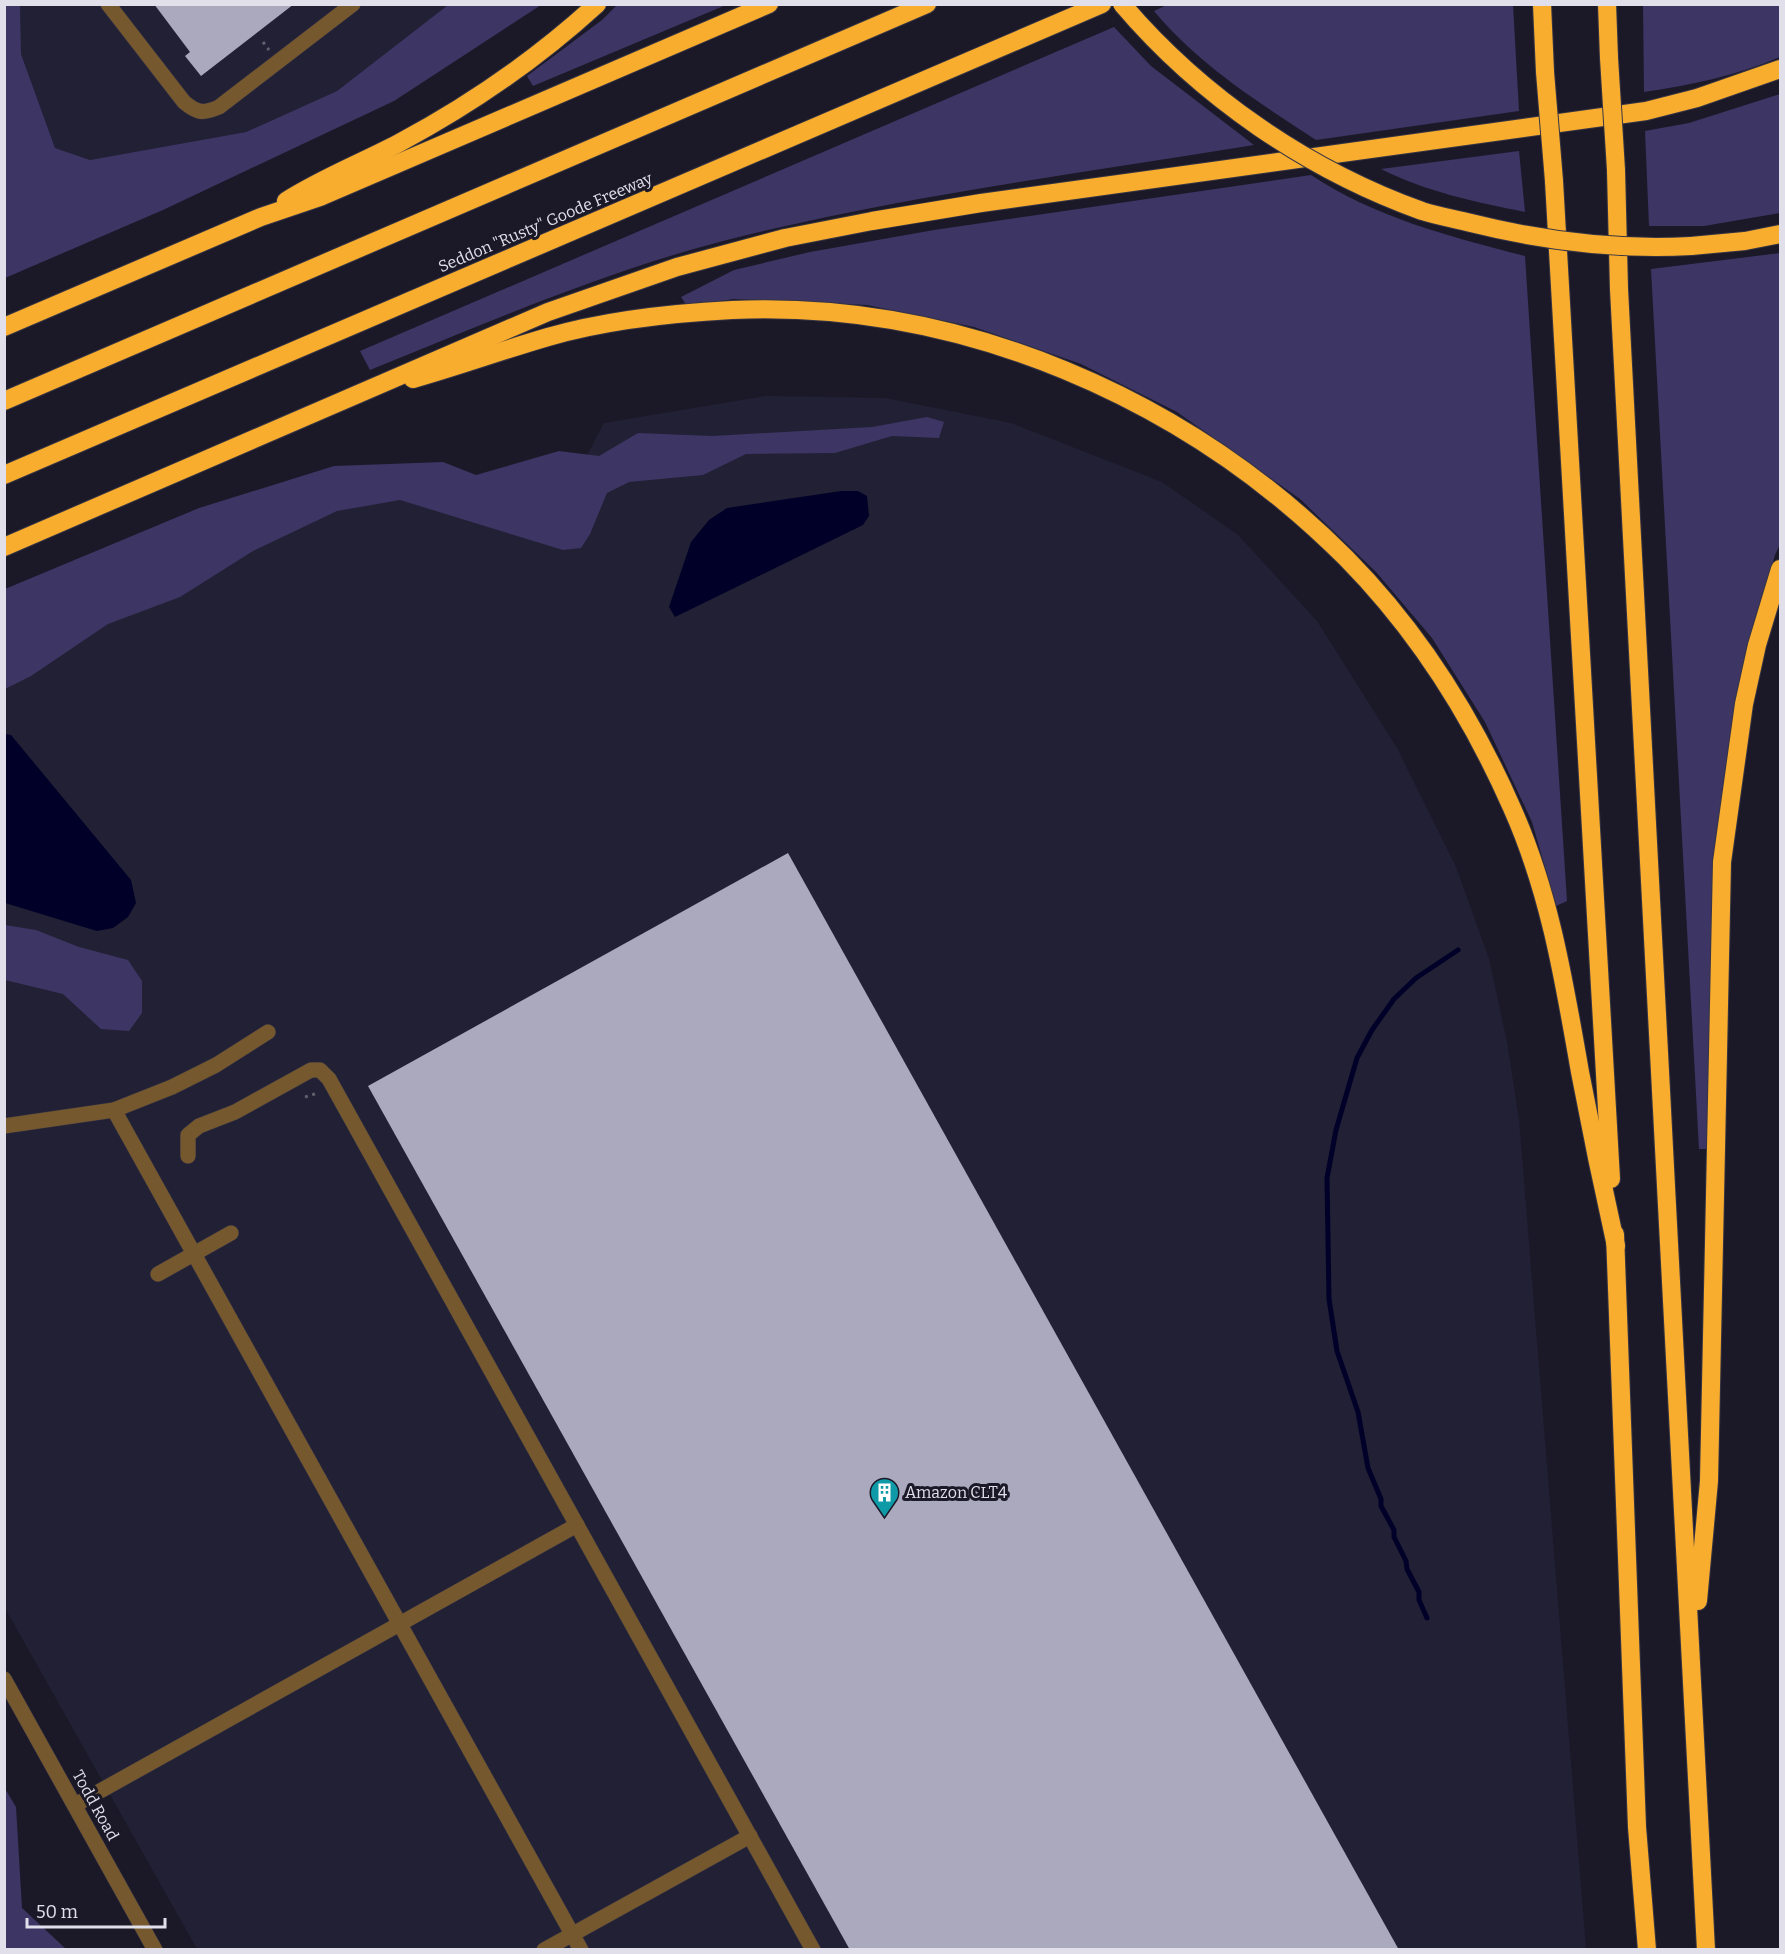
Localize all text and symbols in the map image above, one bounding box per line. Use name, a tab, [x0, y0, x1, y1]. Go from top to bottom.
street label: Seddon "Rusty" Goode Freeway	[435, 168, 656, 276]
building icon: Amazon CLT4	[868, 1476, 900, 1518]
place label: Amazon CLT4	[905, 1483, 1008, 1502]
street label: Todd Road	[68, 1767, 123, 1844]
scale bar	[27, 1891, 165, 1929]
text: 50 m	[36, 1901, 78, 1923]

